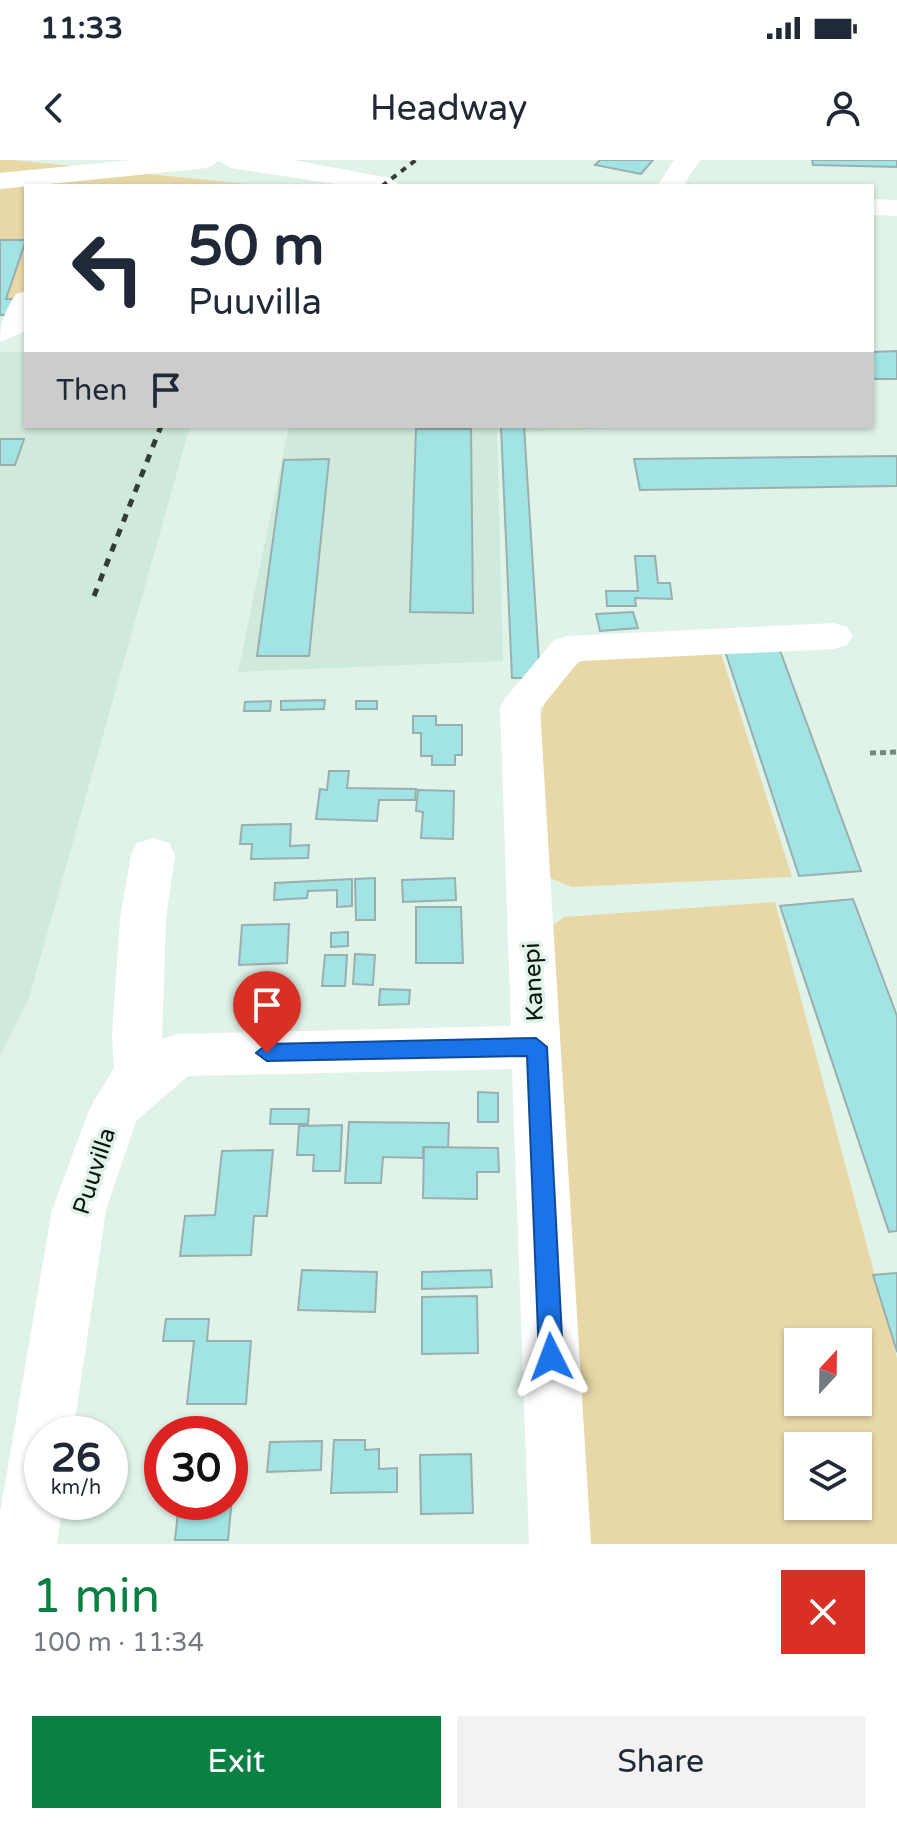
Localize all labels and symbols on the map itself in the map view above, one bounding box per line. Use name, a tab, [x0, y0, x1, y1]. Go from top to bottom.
street label: Kanepi	[517, 942, 550, 1022]
pin	[233, 971, 301, 1053]
street label: Puuvilla	[67, 1124, 122, 1218]
position arrow	[509, 1315, 593, 1399]
north arrow	[784, 1328, 872, 1416]
speed limit sign: 30	[144, 1416, 248, 1520]

